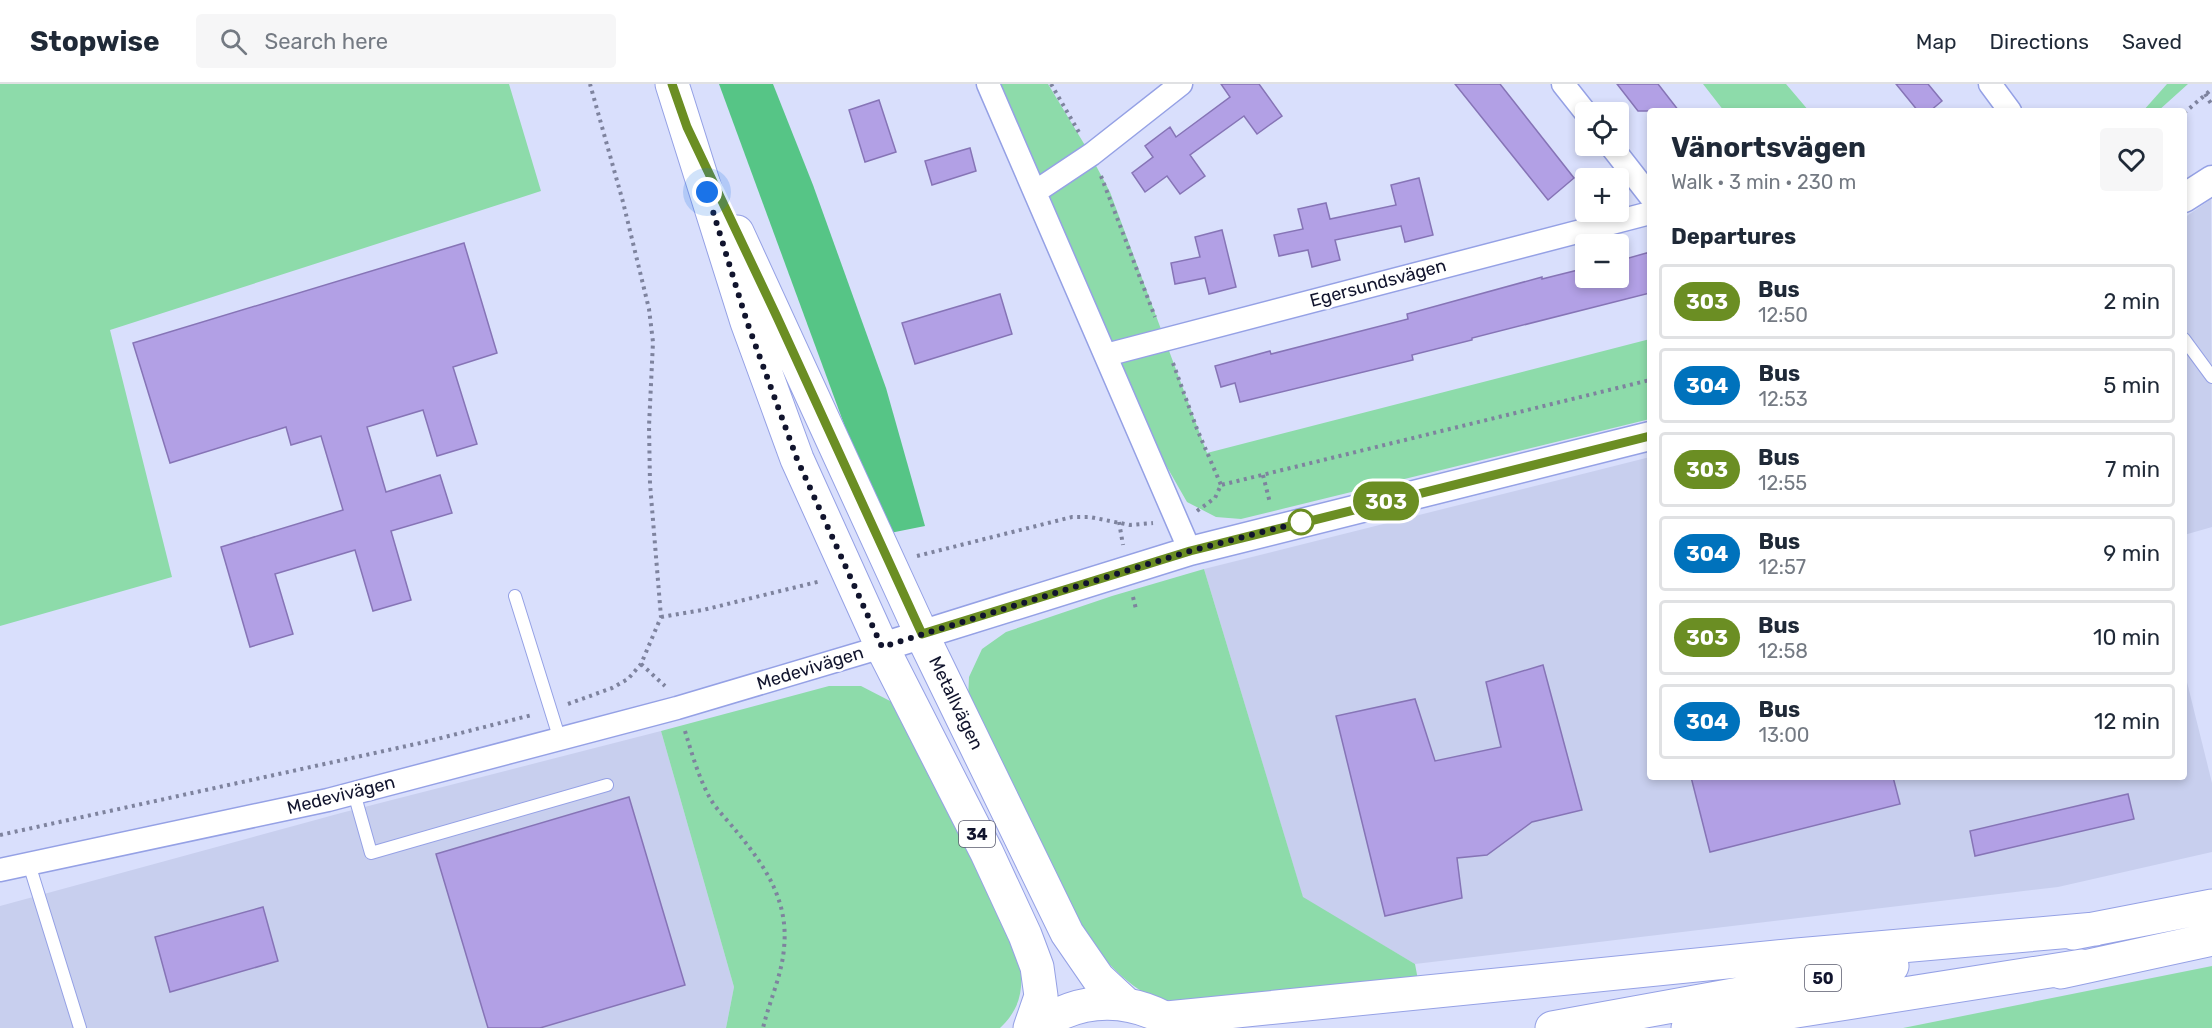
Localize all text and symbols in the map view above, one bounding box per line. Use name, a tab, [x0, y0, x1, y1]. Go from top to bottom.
search box	[196, 14, 616, 68]
text: Stopwise	[30, 25, 160, 58]
icon: search	[217, 25, 250, 58]
text: Search here	[265, 28, 388, 55]
text: Map	[1916, 29, 1957, 54]
text: Directions	[1990, 29, 2089, 54]
text: Saved	[2122, 29, 2182, 54]
map controls	[1575, 102, 1629, 288]
button: locate	[1575, 102, 1629, 156]
button: heart	[2100, 128, 2163, 191]
text: Vänortsvägen	[1671, 131, 1866, 164]
button: +	[1575, 168, 1629, 222]
text: Walk · 3 min · 230 m	[1671, 170, 1856, 194]
your location	[692, 177, 722, 207]
text: Departures	[1671, 223, 1796, 250]
button: −	[1575, 234, 1629, 288]
street label: Egersundsvägen	[1307, 254, 1449, 312]
text: Bus	[1758, 276, 1800, 303]
text: 2 min	[2103, 288, 2160, 315]
text: 303	[1686, 289, 1728, 314]
text: 12:50	[1758, 303, 1808, 327]
text: Bus	[1758, 360, 1800, 387]
text: 5 min	[2103, 372, 2160, 399]
text: 304	[1686, 373, 1728, 398]
text: 12:53	[1758, 387, 1808, 411]
text: Bus	[1758, 444, 1800, 471]
text: 7 min	[2105, 456, 2160, 483]
text: 303	[1686, 457, 1728, 482]
text: 12:55	[1758, 471, 1807, 495]
line badge: 303	[1352, 482, 1420, 520]
text: 303	[1365, 489, 1407, 514]
unlabelled marker	[1288, 509, 1314, 535]
text: Bus	[1758, 528, 1800, 555]
text: 9 min	[2103, 540, 2160, 567]
text: 304	[1686, 541, 1728, 566]
text: 12:57	[1758, 555, 1806, 579]
text: Bus	[1758, 612, 1800, 639]
text: 10 min	[2093, 624, 2160, 651]
text: 303	[1686, 625, 1728, 650]
text: 12:58	[1758, 639, 1808, 663]
street label: Medevivägen	[754, 641, 866, 695]
street label: Metallvägen	[924, 653, 988, 753]
text: Bus	[1758, 696, 1800, 723]
text: 12 min	[2094, 708, 2160, 735]
text: 304	[1686, 709, 1728, 734]
text: 13:00	[1758, 723, 1810, 747]
street label: Medevivägen	[285, 771, 397, 819]
road number: 34	[959, 821, 995, 847]
road number: 50	[1805, 965, 1841, 991]

